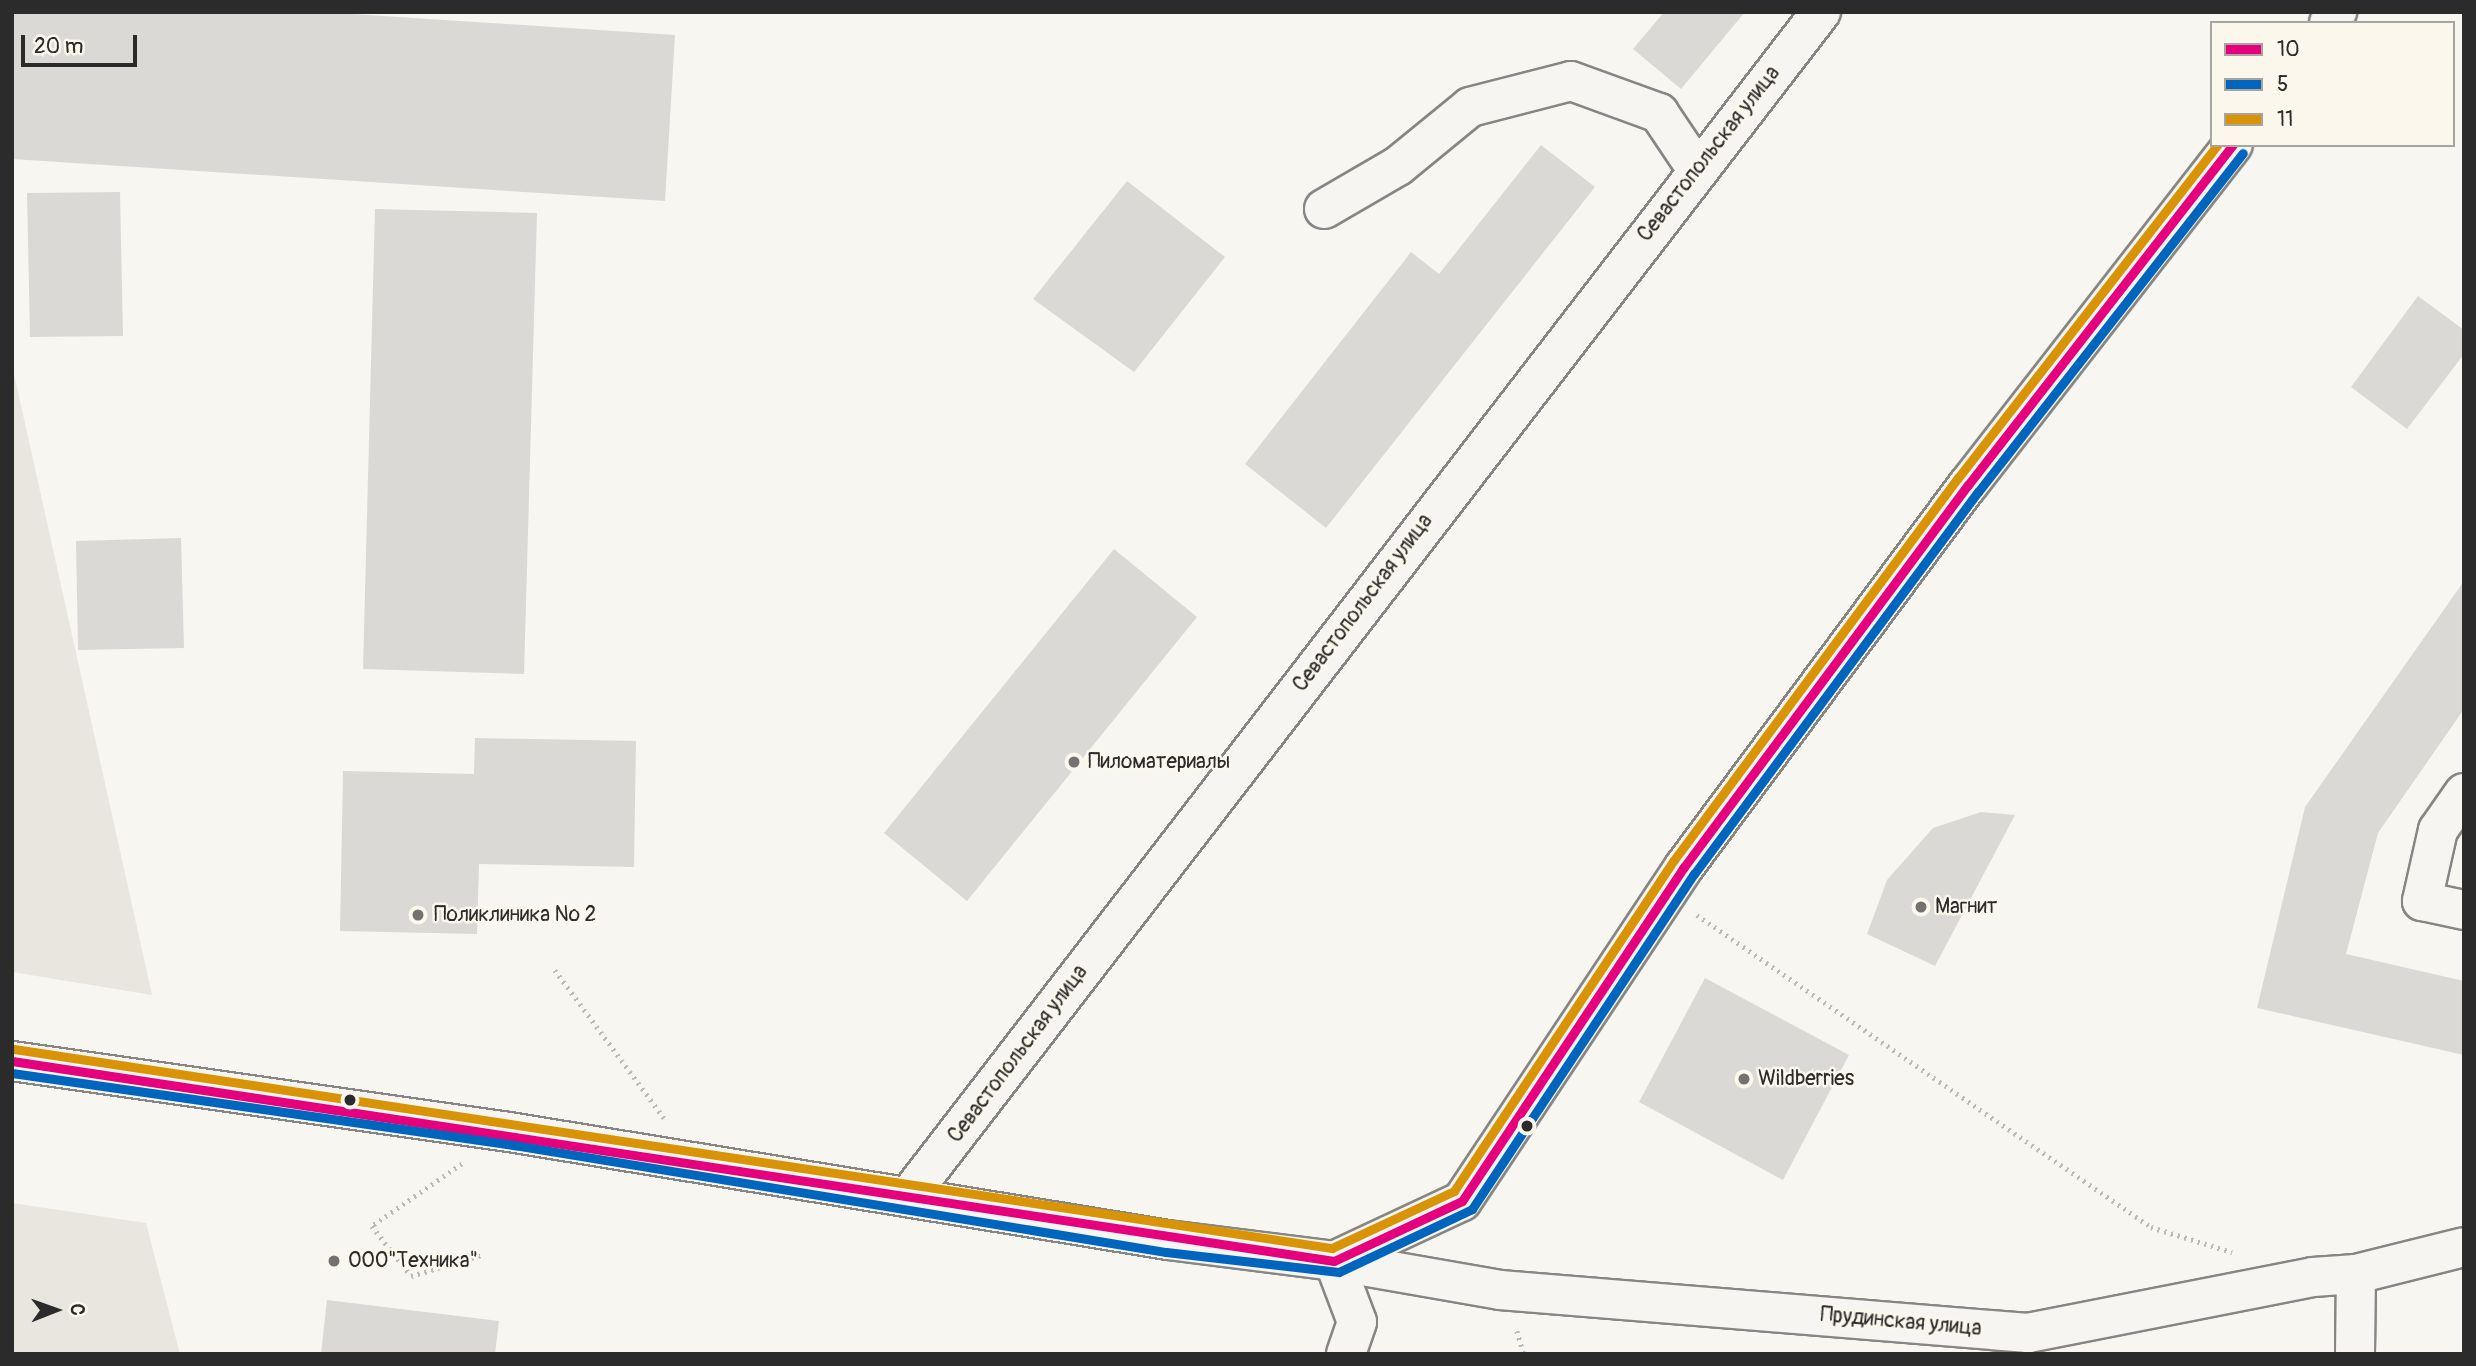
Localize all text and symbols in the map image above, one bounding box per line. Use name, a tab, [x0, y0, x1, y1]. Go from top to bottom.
scale bar	[24, 21, 140, 65]
legend	[2210, 21, 2455, 147]
text: 20 m	[34, 33, 83, 60]
text: 10	[2277, 36, 2300, 63]
street label: Севастопольская улица	[1633, 61, 1785, 247]
text: 5	[2277, 71, 2288, 98]
text: 11	[2277, 106, 2293, 133]
street label: Севастопольская улица	[1288, 509, 1438, 697]
place label: Пиломатериалы	[1088, 749, 1230, 775]
marker: Пиломатериалы	[1066, 754, 1082, 770]
place label: Магнит	[1935, 894, 1997, 920]
marker: Магнит	[1913, 899, 1929, 915]
place label: Поликлиника № 2	[434, 902, 596, 928]
marker: Поликлиника № 2	[408, 905, 428, 925]
street label: Севастопольская улица	[943, 960, 1093, 1148]
place label: Wildberries	[1758, 1066, 1854, 1092]
marker: Wildberries	[1736, 1071, 1752, 1087]
unlabelled marker	[343, 1093, 357, 1107]
unlabelled marker	[1520, 1119, 1534, 1133]
place label: ООО"Техника"	[348, 1248, 478, 1274]
marker: ООО"Техника"	[326, 1253, 342, 1269]
north arrow	[21, 1275, 91, 1345]
street label: Прудинская улица	[1819, 1302, 1983, 1342]
text: С	[65, 1304, 89, 1316]

